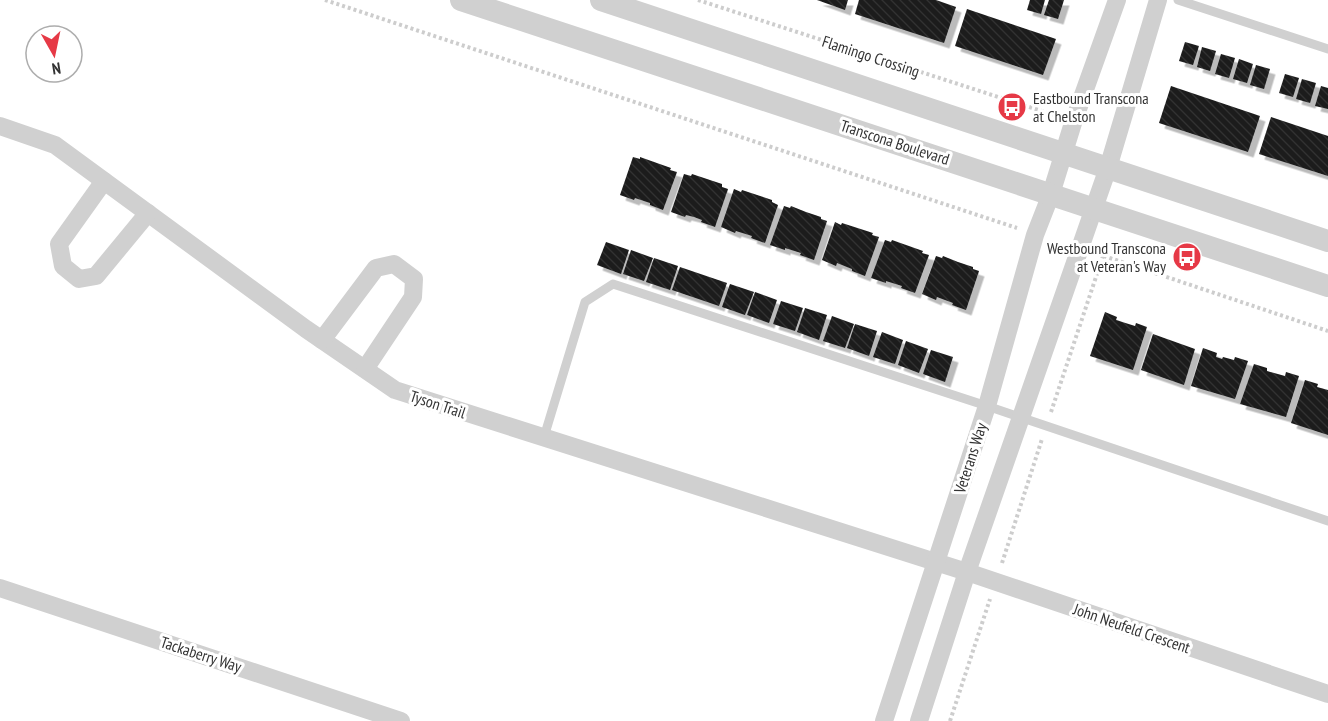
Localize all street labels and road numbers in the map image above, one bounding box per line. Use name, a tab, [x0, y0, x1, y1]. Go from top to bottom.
street label: Flamingo Crossing	[820, 31, 922, 81]
street label: Transcona Boulevard	[838, 115, 952, 169]
street label: Tyson Trail	[408, 386, 469, 422]
street label: Veterans Way	[949, 420, 991, 497]
street label: John Neufeld Crescent	[1070, 598, 1193, 658]
street label: Tackaberry Way	[158, 631, 244, 677]

